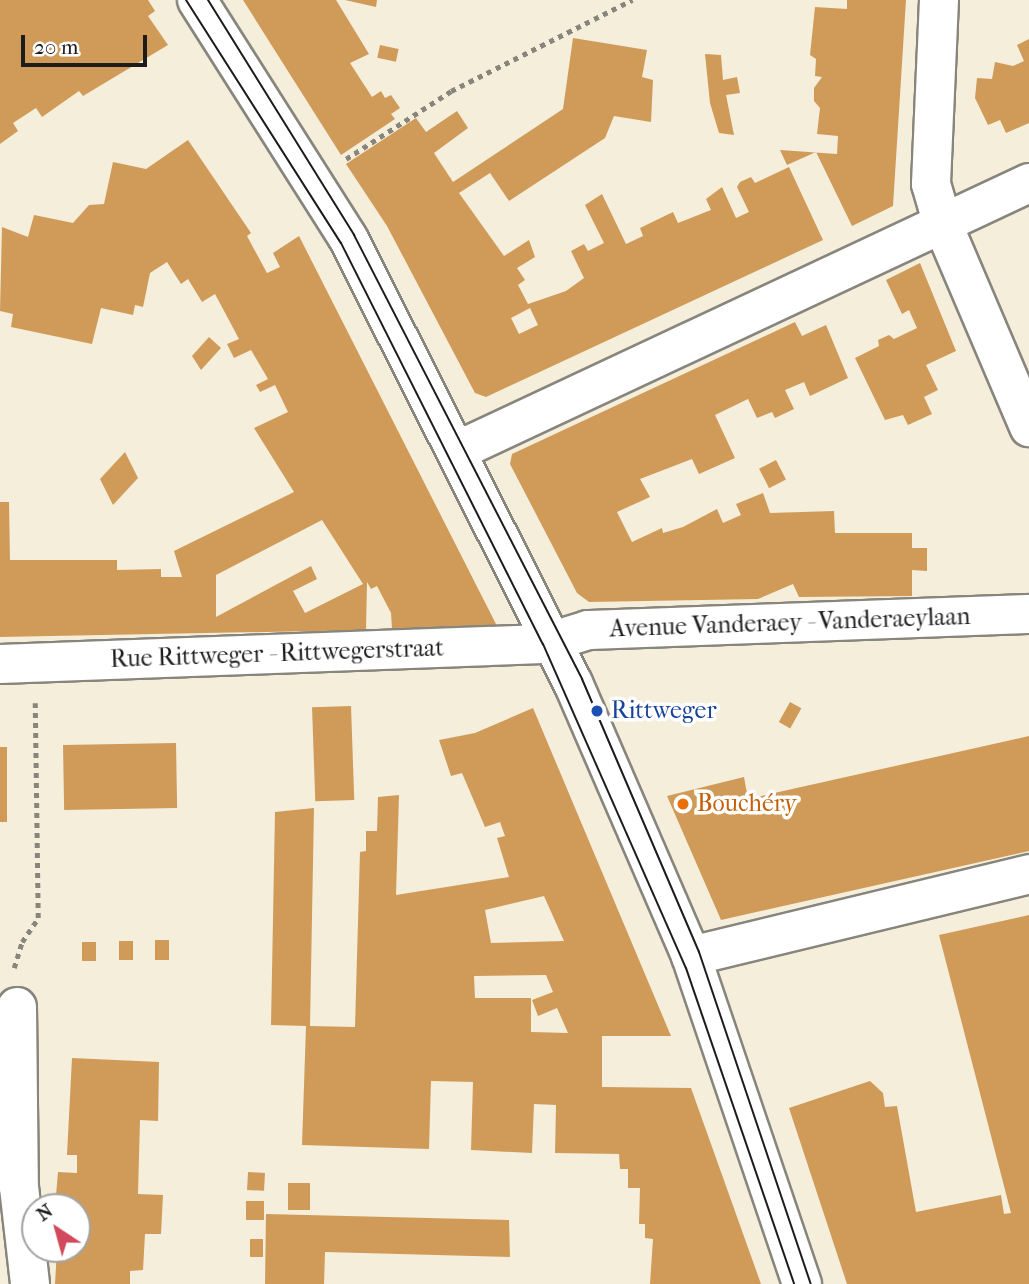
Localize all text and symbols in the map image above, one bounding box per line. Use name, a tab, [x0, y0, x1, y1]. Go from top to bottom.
scale bar	[24, 21, 150, 65]
text: 20 m	[34, 35, 78, 59]
street label: Avenue Vanderaey - Vanderaeylaan	[609, 602, 971, 644]
street label: Rue Rittweger - Rittwegerstraat	[110, 634, 444, 674]
place label: Rittweger	[611, 697, 717, 725]
marker: Rittweger	[589, 703, 605, 719]
place label: Bouchéry	[697, 790, 797, 818]
marker: Bouchéry	[675, 796, 691, 812]
north arrow	[21, 1193, 91, 1263]
text: N	[33, 1199, 57, 1226]

